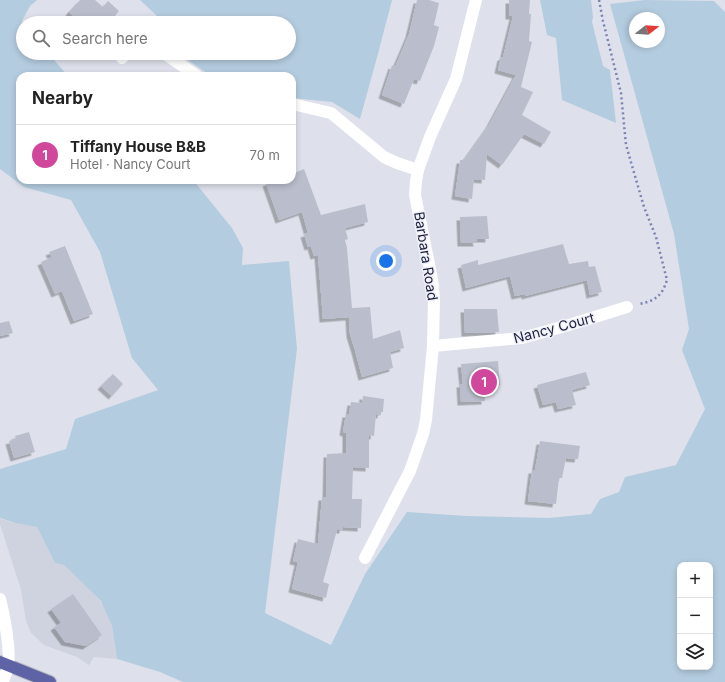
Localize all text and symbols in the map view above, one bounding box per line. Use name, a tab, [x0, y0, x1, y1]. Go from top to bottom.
north arrow	[629, 12, 665, 48]
search box	[16, 16, 296, 60]
icon: search	[30, 27, 52, 49]
text: Search here	[62, 29, 148, 48]
text: Nearby	[32, 88, 93, 108]
text: Tiffany House B&B	[70, 137, 206, 156]
text: 1	[42, 147, 48, 163]
text: 70 m	[250, 147, 280, 163]
text: Hotel · Nancy Court	[70, 156, 191, 172]
street label: Barbara Road	[411, 210, 442, 302]
your location	[376, 251, 396, 271]
street label: Nancy Court	[511, 308, 597, 346]
pin: 1	[471, 367, 497, 397]
map controls	[677, 562, 713, 670]
button: +	[677, 562, 713, 598]
button: −	[677, 598, 713, 634]
button: layers	[677, 634, 713, 670]

